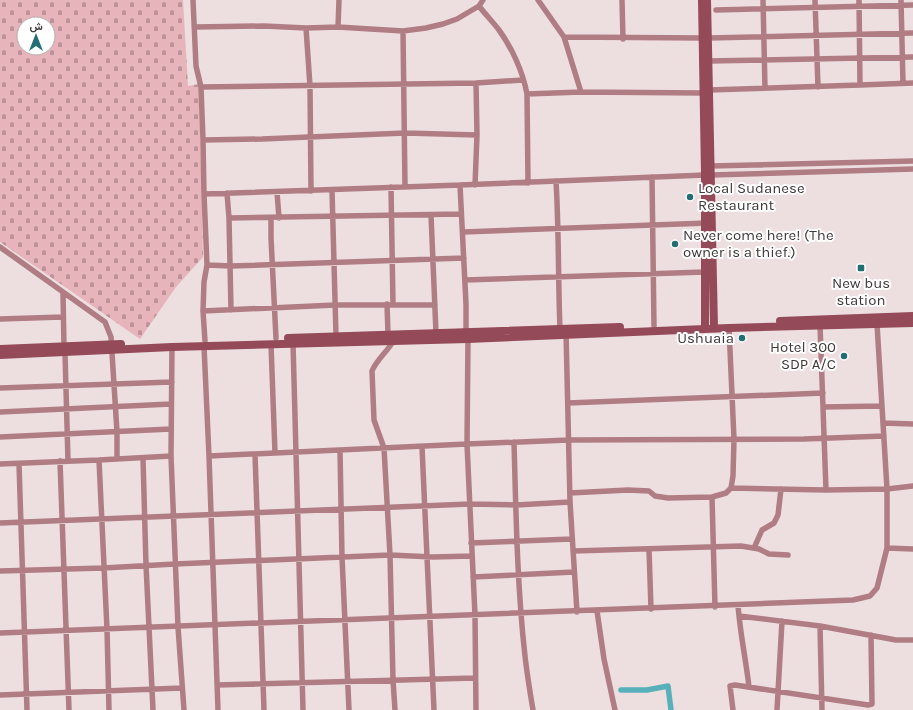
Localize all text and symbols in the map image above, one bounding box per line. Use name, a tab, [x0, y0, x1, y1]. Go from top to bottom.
north arrow	[16, 16, 56, 56]
text: ش	[29, 20, 43, 33]
place label: Local Sudanese Restaurant	[698, 179, 805, 214]
marker: Local Sudanese Restaurant	[685, 192, 695, 202]
place label: Never come here! (The owner is a thief.)	[683, 226, 834, 261]
marker: Never come here! (The owner is a thief.)	[670, 239, 680, 249]
marker: New bus station	[856, 263, 866, 273]
place label: New bus station	[832, 274, 890, 309]
place label: Ushuaia	[677, 329, 734, 347]
marker: Ushuaia	[737, 333, 747, 343]
place label: Hotel 300 SDP A/C	[770, 338, 836, 373]
marker: Hotel 300 SDP A/C	[839, 351, 849, 361]

